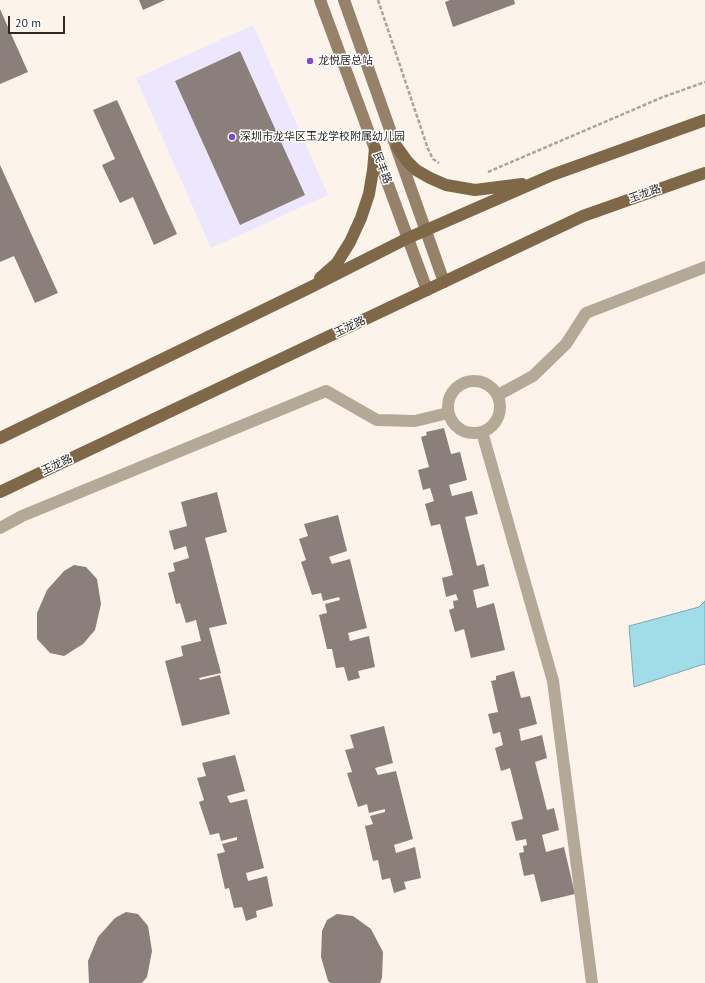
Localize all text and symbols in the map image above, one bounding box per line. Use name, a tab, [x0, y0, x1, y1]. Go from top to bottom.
scale bar	[10, 8, 67, 34]
text: 20 m	[15, 15, 41, 30]
place label: 龙悦居总站	[318, 54, 373, 68]
marker: 龙悦居总站	[305, 56, 315, 66]
place label: 深圳市龙华区玉龙学校附属幼儿园	[240, 130, 405, 144]
marker: 深圳市龙华区玉龙学校附属幼儿园	[227, 132, 237, 142]
street label: 民丰路	[370, 150, 394, 186]
street label: 玉龙路	[627, 182, 663, 206]
street label: 玉龙路	[332, 314, 368, 340]
street label: 玉龙路	[39, 452, 75, 478]

